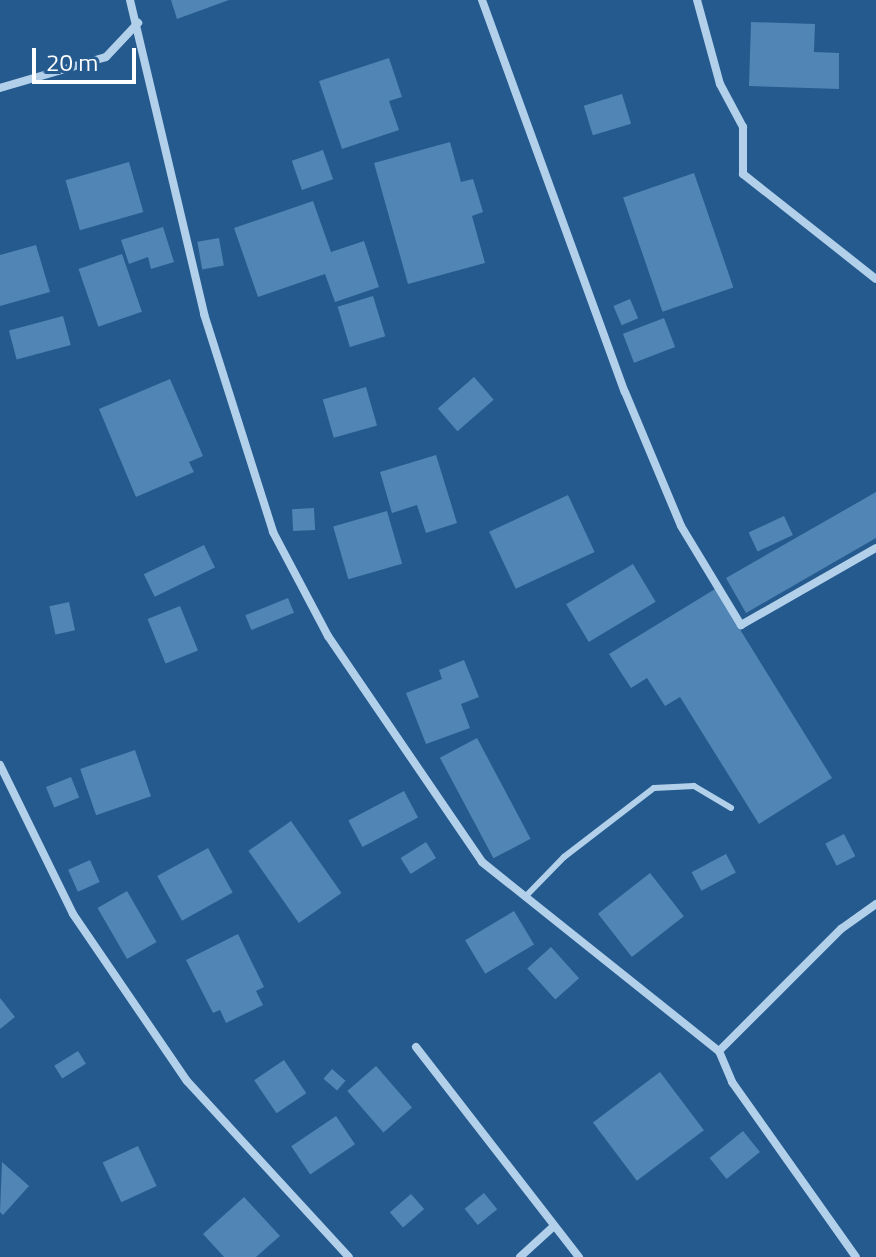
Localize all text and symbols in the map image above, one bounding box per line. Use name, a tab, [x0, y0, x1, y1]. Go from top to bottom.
scale bar	[36, 32, 140, 82]
text: 20 m	[46, 44, 98, 80]

